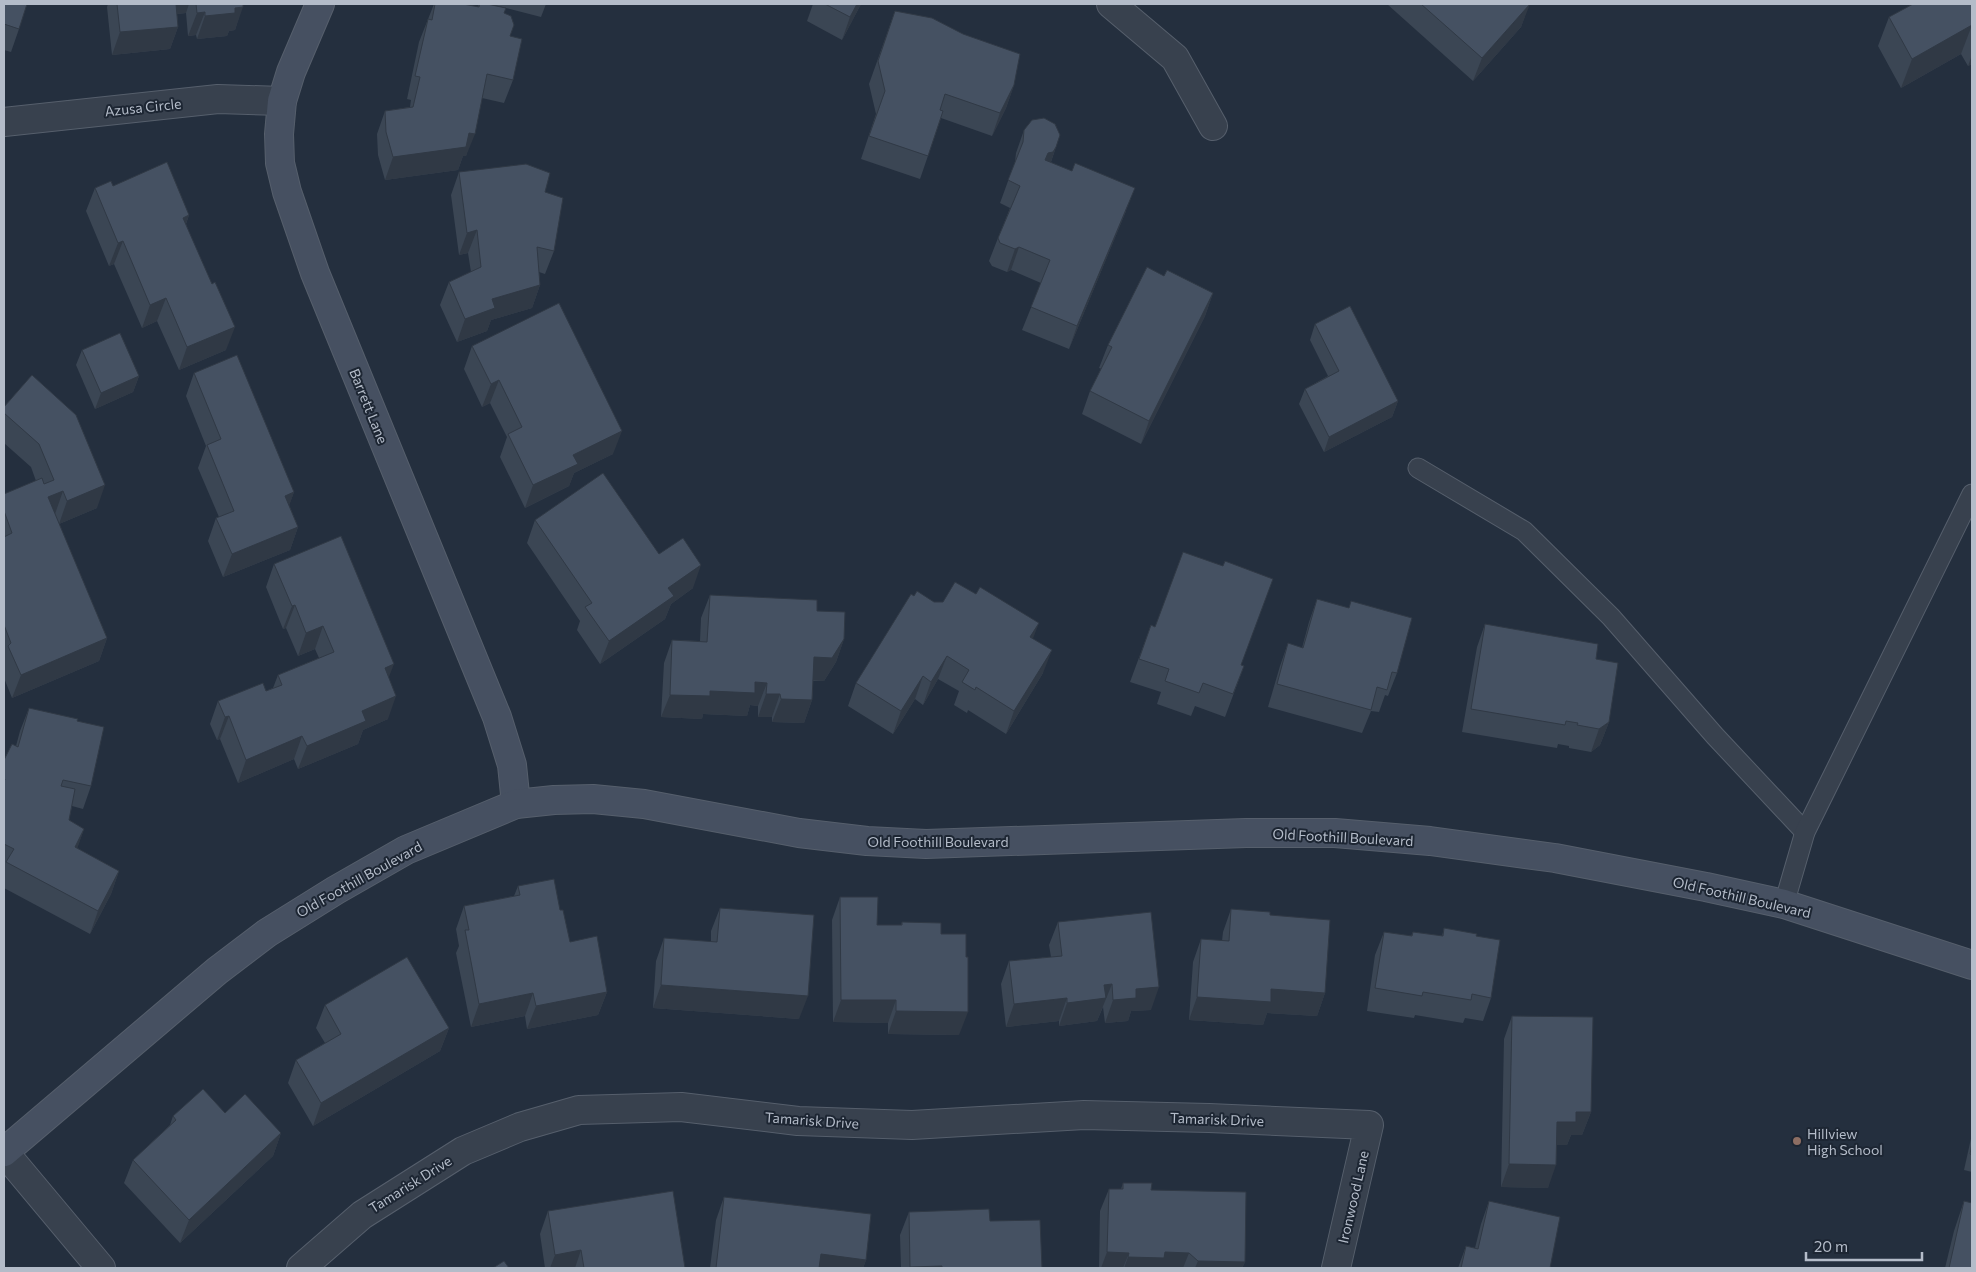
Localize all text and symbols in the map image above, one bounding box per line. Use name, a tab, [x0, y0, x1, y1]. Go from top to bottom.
street label: Azusa Circle	[104, 95, 182, 119]
street label: Barrett Lane	[346, 366, 392, 446]
street label: Old Foothill Boulevard	[1272, 825, 1414, 849]
street label: Old Foothill Boulevard	[867, 833, 1009, 850]
street label: Old Foothill Boulevard	[293, 837, 425, 921]
street label: Old Foothill Boulevard	[1671, 873, 1813, 921]
street label: Tamarisk Drive	[764, 1108, 860, 1132]
street label: Tamarisk Drive	[1170, 1109, 1264, 1129]
place label: Hillview High School	[1807, 1125, 1883, 1158]
marker: Hillview High School	[1791, 1135, 1803, 1147]
street label: Ironwood Lane	[1334, 1149, 1372, 1245]
street label: Tamarisk Drive	[366, 1152, 454, 1216]
scale bar	[1806, 1230, 1922, 1262]
text: 20 m	[1814, 1237, 1848, 1255]

